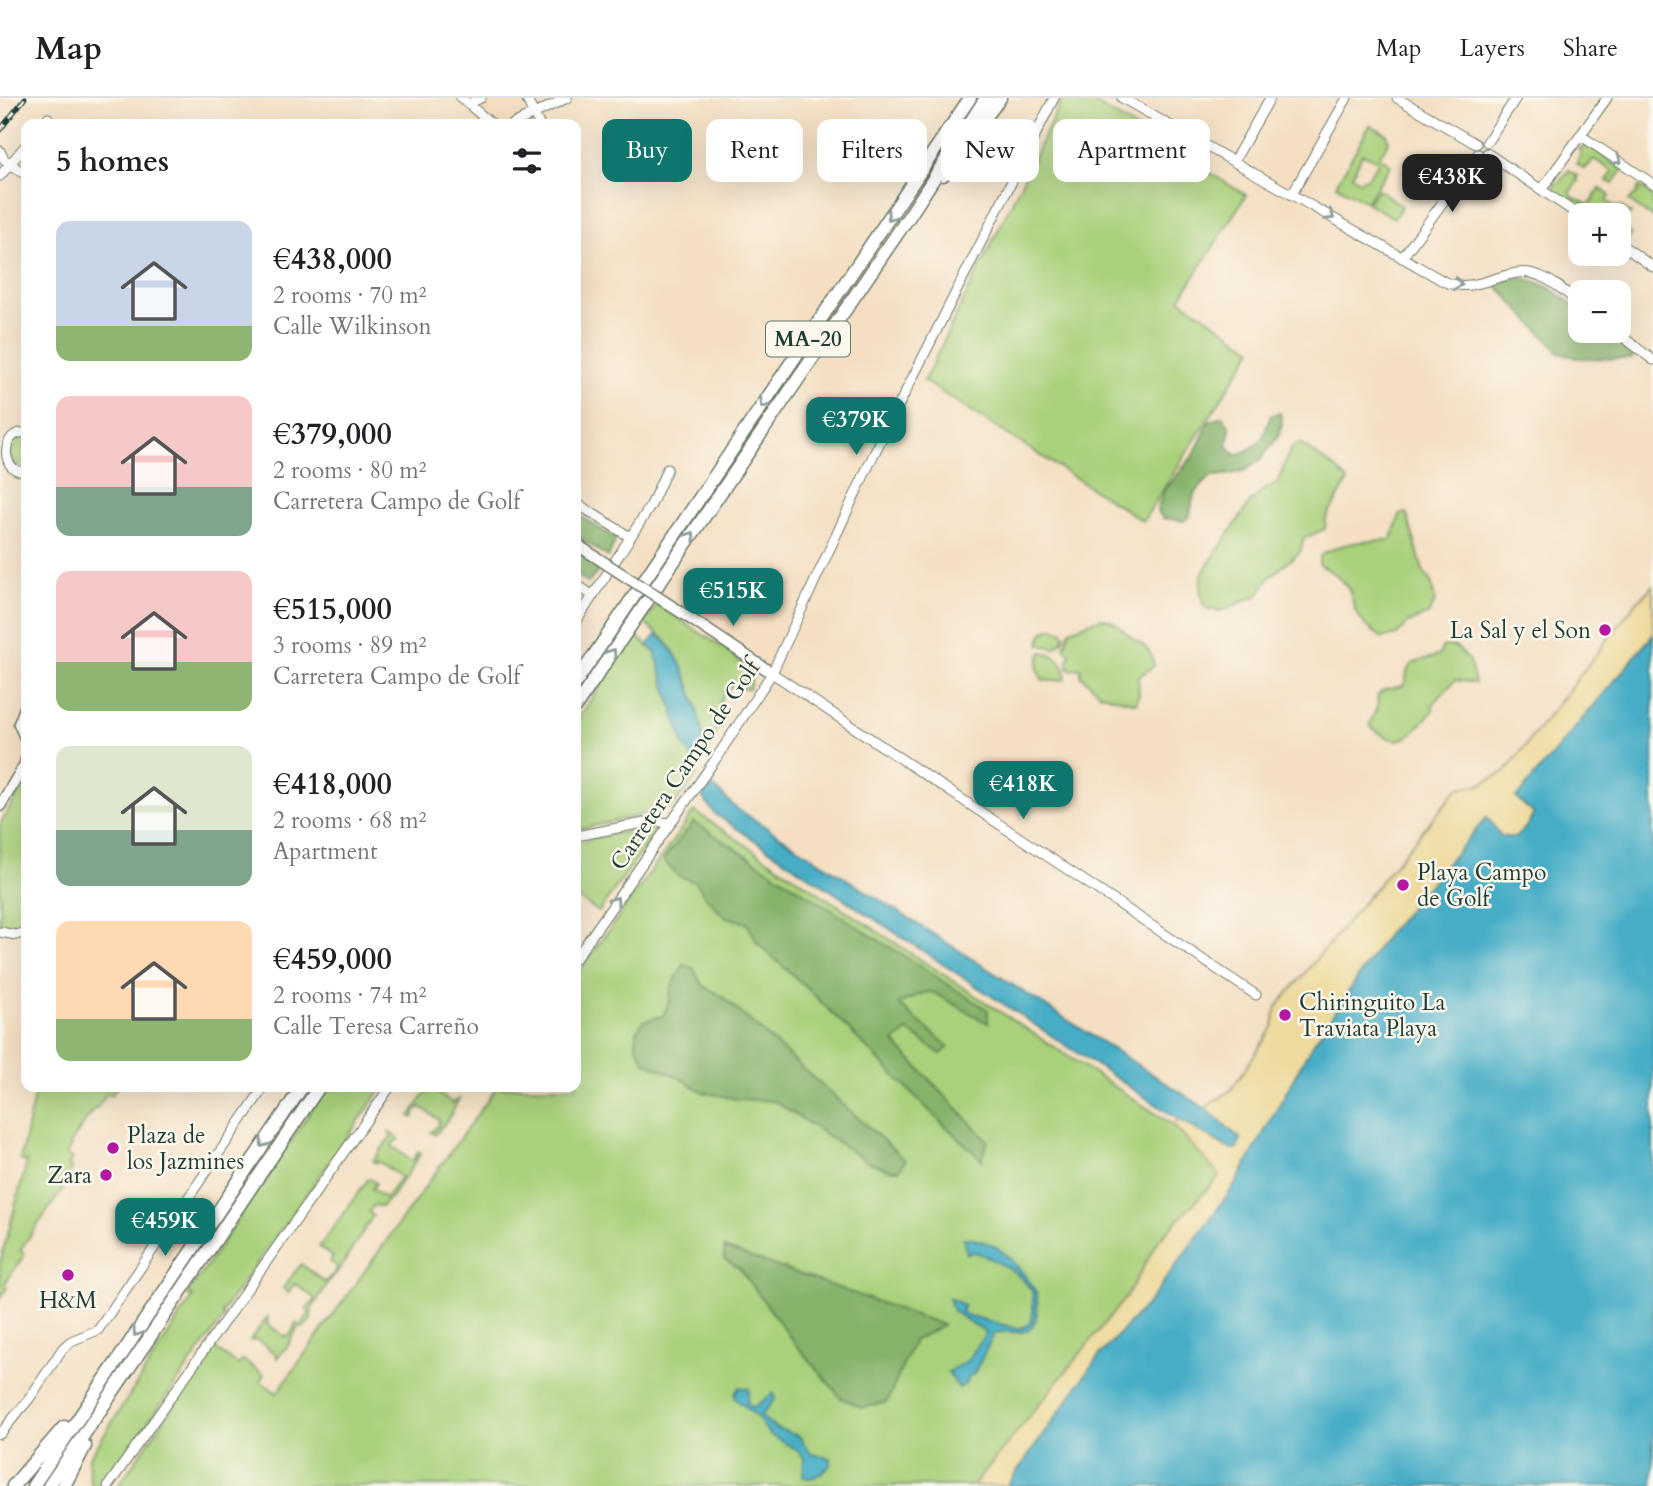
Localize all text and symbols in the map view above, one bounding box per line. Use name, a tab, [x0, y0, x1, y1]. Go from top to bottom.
text: Map	[35, 26, 102, 71]
text: Map	[1376, 32, 1422, 65]
text: Layers	[1460, 32, 1525, 65]
text: Share	[1563, 32, 1618, 65]
chip: Buy	[602, 119, 692, 182]
chip: Rent	[706, 119, 803, 182]
chip: Filters	[817, 119, 927, 182]
chip: New	[941, 119, 1039, 182]
chip: Apartment	[1053, 119, 1210, 182]
text: 5 homes	[56, 141, 169, 182]
icon: filters	[508, 142, 546, 180]
one-way arrow	[1609, 152, 1622, 164]
pin: €438K	[1403, 155, 1501, 214]
text: €438K	[1418, 161, 1486, 192]
map controls	[1568, 203, 1631, 343]
button: +	[1568, 203, 1631, 266]
one-way arrow	[887, 208, 899, 221]
one-way arrow	[1323, 208, 1336, 221]
text: €438,000	[273, 239, 392, 280]
icon: home	[112, 249, 196, 333]
one-way arrow	[1452, 276, 1464, 291]
text: 2 rooms · 70 m²	[273, 280, 426, 311]
button: −	[1568, 280, 1631, 343]
text: Calle Wilkinson	[273, 311, 432, 342]
road number: MA-20	[766, 322, 850, 356]
one-way arrow	[759, 397, 772, 410]
pin: €379K	[807, 398, 905, 457]
text: €379K	[822, 404, 890, 435]
text: €379,000	[273, 414, 392, 455]
icon: home	[112, 424, 196, 508]
text: 2 rooms · 80 m²	[273, 455, 426, 486]
text: Carretera Campo de Golf	[273, 486, 520, 517]
one-way arrow	[682, 531, 695, 544]
pin: €515K	[684, 568, 782, 628]
text: €515K	[699, 575, 767, 606]
text: €515,000	[273, 589, 392, 630]
icon: home	[112, 599, 196, 683]
place label: La Sal y el Son	[1450, 615, 1591, 646]
marker: La Sal y el Son	[1597, 622, 1613, 638]
text: 3 rooms · 89 m²	[273, 630, 426, 661]
one-way arrow	[604, 648, 616, 661]
street label: Carretera Campo de Golf	[603, 651, 769, 876]
text: Carretera Campo de Golf	[273, 661, 520, 692]
pin: €418K	[974, 762, 1072, 821]
text: €418,000	[273, 764, 392, 805]
text: €418K	[989, 768, 1057, 799]
icon: home	[112, 774, 196, 858]
text: 2 rooms · 68 m²	[273, 805, 426, 836]
text: Apartment	[273, 836, 377, 867]
place label: Playa Campo de Golf	[1417, 857, 1546, 914]
marker: Playa Campo de Golf	[1395, 877, 1411, 893]
one-way arrow	[607, 896, 619, 909]
text: €459,000	[273, 939, 392, 980]
icon: home	[112, 949, 196, 1033]
text: 2 rooms · 74 m²	[273, 980, 426, 1011]
place label: Chiringuito La Traviata Playa	[1299, 987, 1445, 1044]
marker: Chiringuito La Traviata Playa	[1277, 1007, 1293, 1023]
text: Calle Teresa Carreño	[273, 1011, 479, 1042]
place label: Plaza de los Jazmines	[127, 1120, 244, 1177]
one-way arrow	[260, 1135, 272, 1148]
marker: Plaza de los Jazmines	[105, 1140, 121, 1156]
place label: Zara	[47, 1160, 92, 1191]
marker: Zara	[98, 1167, 114, 1183]
pin: €459K	[116, 1198, 214, 1258]
text: €459K	[131, 1205, 199, 1236]
marker: H&M	[60, 1267, 76, 1283]
place label: H&M	[39, 1285, 97, 1316]
one-way arrow	[133, 1324, 145, 1337]

